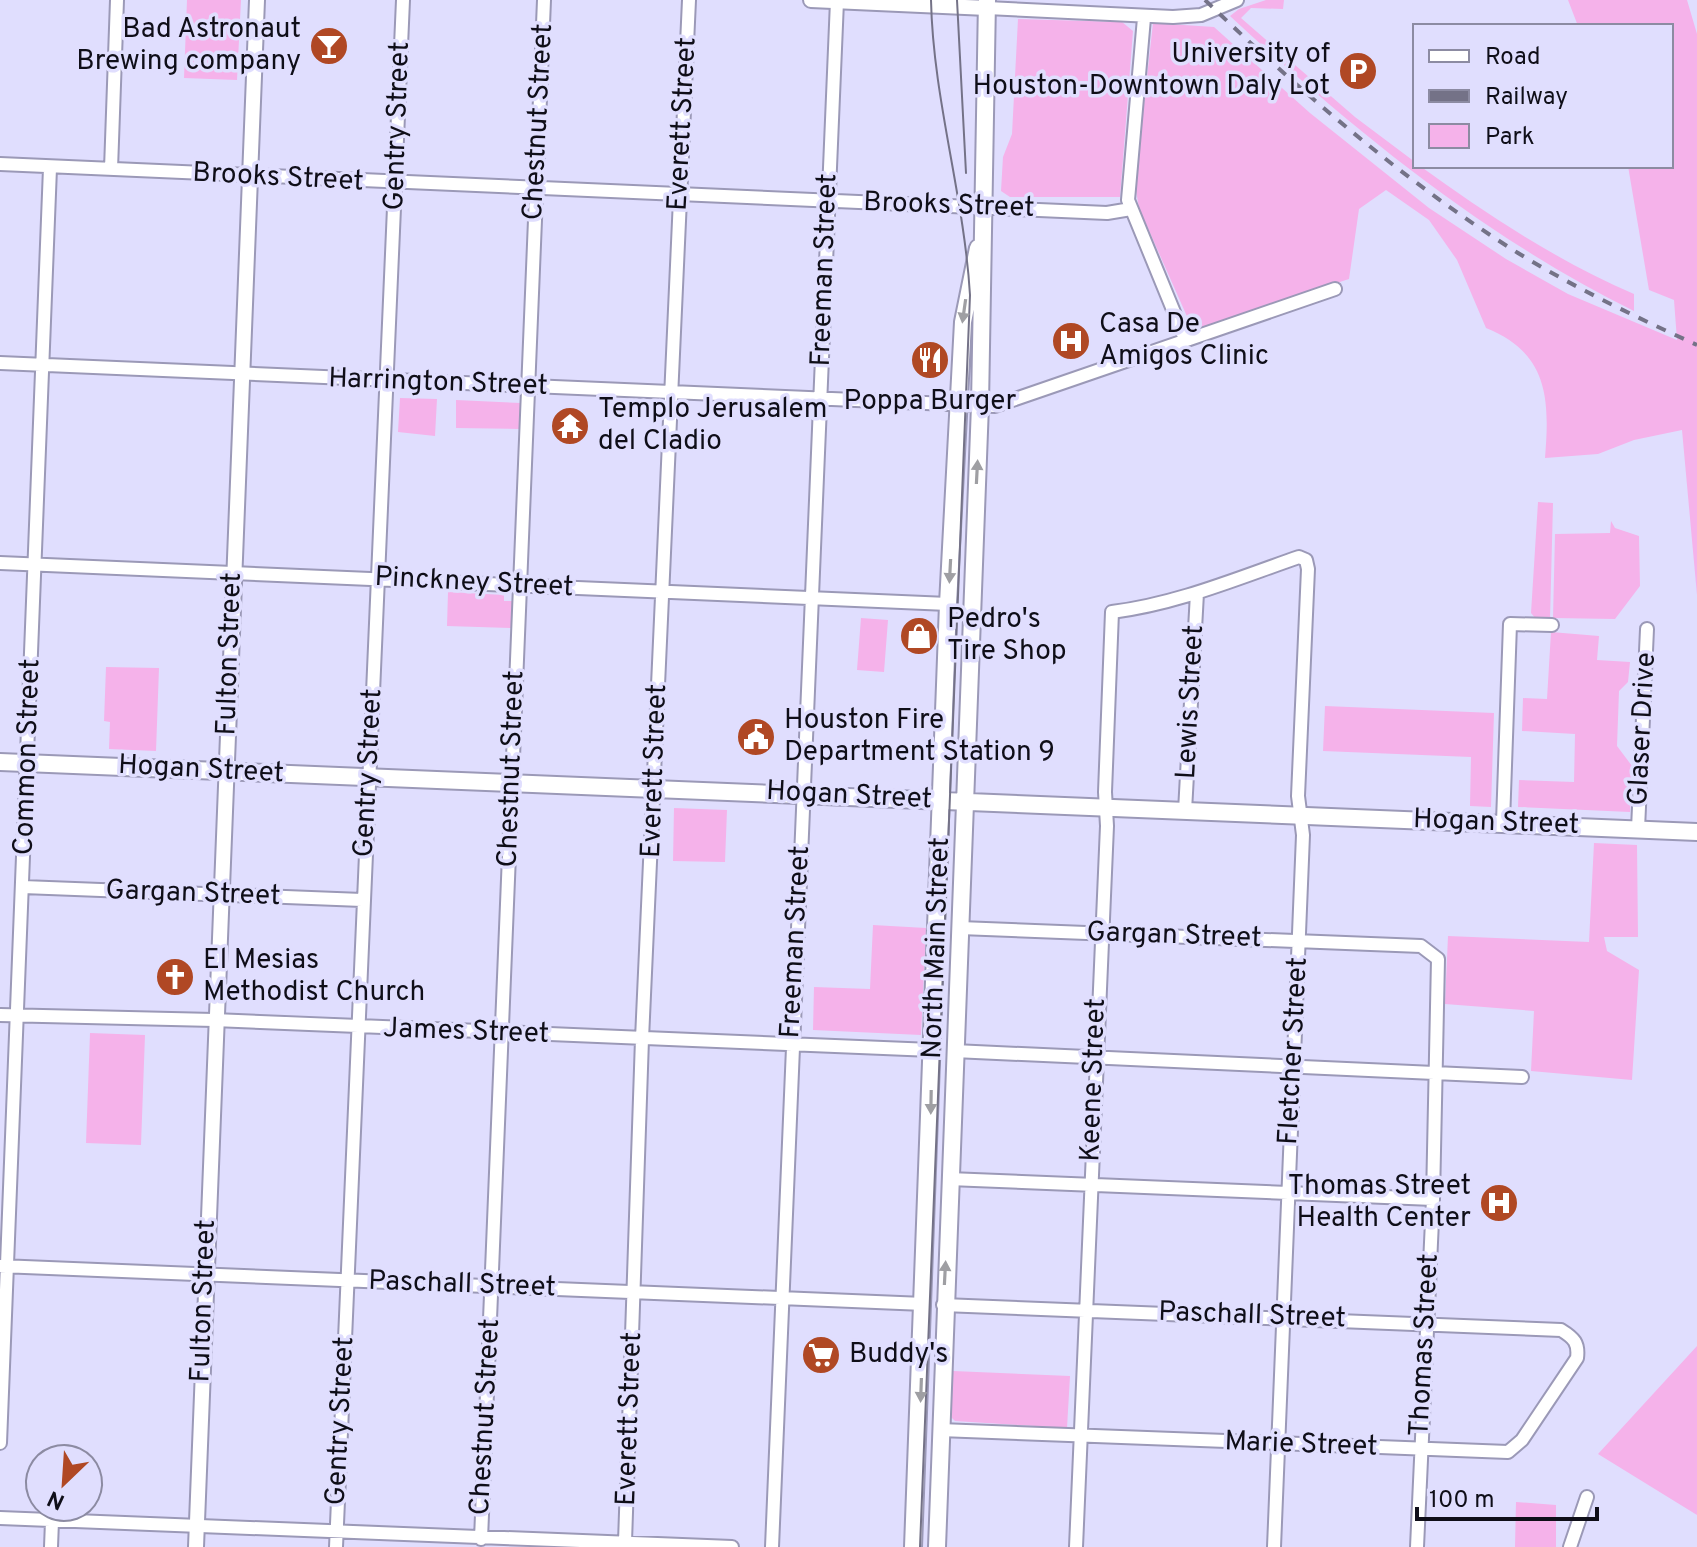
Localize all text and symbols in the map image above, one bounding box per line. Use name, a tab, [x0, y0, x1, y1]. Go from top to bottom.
place label: Bad Astronaut Brewing company	[76, 12, 301, 80]
street label: Chestnut Street	[516, 23, 562, 221]
legend	[1413, 24, 1673, 168]
bar icon: Bad Astronaut Brewing company	[308, 25, 350, 67]
street label: Everett Street	[660, 36, 706, 212]
place label: University of Houston-Downtown Daly Lot	[973, 37, 1330, 105]
street label: Gentry Street	[377, 41, 419, 211]
text: Road	[1485, 43, 1541, 73]
parking icon: University of Houston-Downtown Daly Lot	[1337, 50, 1379, 92]
text: Railway	[1485, 83, 1568, 113]
text: Park	[1485, 123, 1535, 153]
street label: Brooks Street	[191, 156, 365, 200]
street label: Freeman Street	[804, 173, 846, 367]
street label: Brooks Street	[863, 185, 1035, 227]
one-way arrow	[958, 299, 971, 324]
place label: Casa De Amigos Clinic	[1099, 307, 1269, 375]
hospital icon: Casa De Amigos Clinic	[1050, 320, 1092, 362]
restaurant icon: Poppa Burger	[909, 339, 951, 381]
street label: Harrington Street	[328, 361, 548, 405]
place label: Poppa Burger	[844, 384, 1016, 420]
place label: Templo Jerusalem del Cladio	[598, 392, 828, 460]
temple icon: Templo Jerusalem del Cladio	[549, 405, 591, 447]
one-way arrow	[971, 459, 984, 484]
one-way arrow	[944, 559, 957, 584]
street label: Pinckney Street	[374, 560, 574, 606]
street label: Fulton Street	[209, 572, 251, 736]
place label: Pedro's Tire Shop	[947, 602, 1067, 670]
shop icon: Pedro's Tire Shop	[898, 615, 940, 657]
street label: Lewis Street	[1169, 624, 1213, 780]
street label: Glaser Drive	[1621, 651, 1665, 807]
street label: Common Street	[7, 658, 49, 856]
street label: Chestnut Street	[491, 670, 533, 868]
street label: Everett Street	[634, 683, 676, 859]
street label: Gentry Street	[347, 688, 391, 858]
place label: Houston Fire Department Station 9	[784, 703, 1055, 771]
public building icon: Houston Fire Department Station 9	[735, 716, 777, 758]
street label: Hogan Street	[117, 748, 285, 792]
street label: Hogan Street	[765, 774, 933, 818]
street label: Hogan Street	[1412, 802, 1580, 844]
street label: North Main Street	[915, 836, 959, 1060]
street label: Freeman Street	[773, 845, 819, 1039]
street label: Gargan Street	[105, 873, 281, 915]
street label: Gargan Street	[1086, 915, 1262, 957]
place label: El Mesias Methodist Church	[203, 943, 425, 1011]
church icon: El Mesias Methodist Church	[154, 956, 196, 998]
street label: Fletcher Street	[1271, 956, 1317, 1146]
street label: Keene Street	[1073, 998, 1115, 1162]
street label: James Street	[382, 1011, 550, 1053]
one-way arrow	[925, 1090, 937, 1115]
place label: Thomas Street Health Center	[1288, 1169, 1471, 1237]
hospital icon: Thomas Street Health Center	[1478, 1182, 1520, 1224]
street label: Fulton Street	[183, 1219, 225, 1383]
street label: Thomas Street	[1402, 1252, 1448, 1438]
one-way arrow	[939, 1260, 952, 1285]
street label: Paschall Street	[368, 1264, 556, 1306]
street label: Paschall Street	[1158, 1295, 1346, 1337]
street label: Chestnut Street	[463, 1318, 509, 1516]
street label: Everett Street	[609, 1331, 651, 1507]
supermarket icon: Buddy's	[800, 1334, 842, 1376]
street label: Gentry Street	[319, 1336, 363, 1506]
place label: Buddy's	[849, 1337, 948, 1373]
one-way arrow	[915, 1378, 928, 1403]
street label: Marie Street	[1224, 1424, 1378, 1466]
north arrow	[24, 1443, 104, 1523]
scale bar	[1417, 1471, 1597, 1521]
text: N	[44, 1483, 69, 1514]
text: 100 m	[1429, 1486, 1495, 1516]

